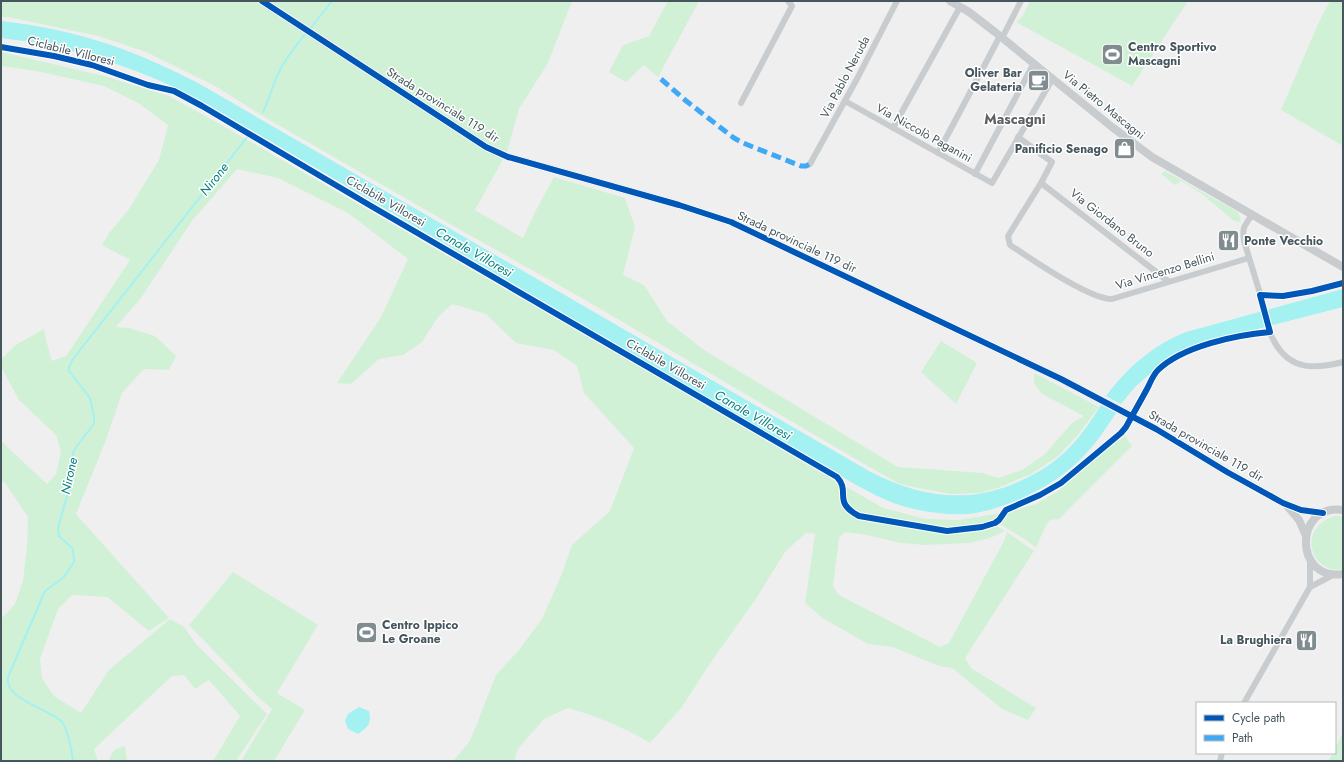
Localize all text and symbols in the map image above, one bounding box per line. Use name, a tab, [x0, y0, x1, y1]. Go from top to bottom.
street label: Ciclabile Villoresi	[26, 31, 116, 71]
street label: Via Pablo Neruda	[816, 33, 874, 121]
place label: Centro Sportivo Mascagni	[1128, 38, 1217, 70]
sports icon: Centro Sportivo Mascagni	[1100, 41, 1126, 67]
street label: Strada provinciale 119 dir	[383, 63, 504, 148]
place label: Oliver Bar Gelateria	[965, 64, 1022, 96]
street label: Via Pietro Mascagni	[1059, 66, 1149, 144]
cafe icon: Oliver Bar Gelateria	[1025, 67, 1051, 93]
street label: Via Niccolò Paganini	[873, 99, 975, 167]
district label: Mascagni	[984, 109, 1046, 129]
shop icon: Panificio Senago	[1111, 136, 1137, 162]
place label: Panificio Senago	[1015, 140, 1108, 158]
water label: Nirone	[195, 158, 233, 200]
street label: Ciclabile Villoresi	[343, 171, 429, 231]
street label: Via Giordano Bruno	[1066, 184, 1158, 262]
street label: Strada provinciale 119 dir	[734, 206, 860, 278]
water label: Canale Villoresi	[432, 222, 517, 282]
restaurant icon: Ponte Vecchio	[1216, 228, 1242, 254]
place label: Ponte Vecchio	[1244, 232, 1323, 250]
street label: Via Vincenzo Bellini	[1113, 247, 1217, 295]
street label: Ciclabile Villoresi	[623, 334, 709, 394]
water label: Canale Villoresi	[711, 385, 796, 445]
street label: Strada provinciale 119 dir	[1145, 406, 1268, 487]
water label: Nirone	[56, 455, 82, 496]
place label: Centro Ippico Le Groane	[382, 616, 458, 648]
sports icon: Centro Ippico Le Groane	[354, 619, 380, 645]
restaurant icon: La Brughiera	[1294, 627, 1320, 653]
place label: La Brughiera	[1220, 631, 1292, 649]
legend	[1196, 702, 1336, 754]
text: Cycle path	[1232, 709, 1285, 727]
text: Path	[1232, 729, 1253, 747]

